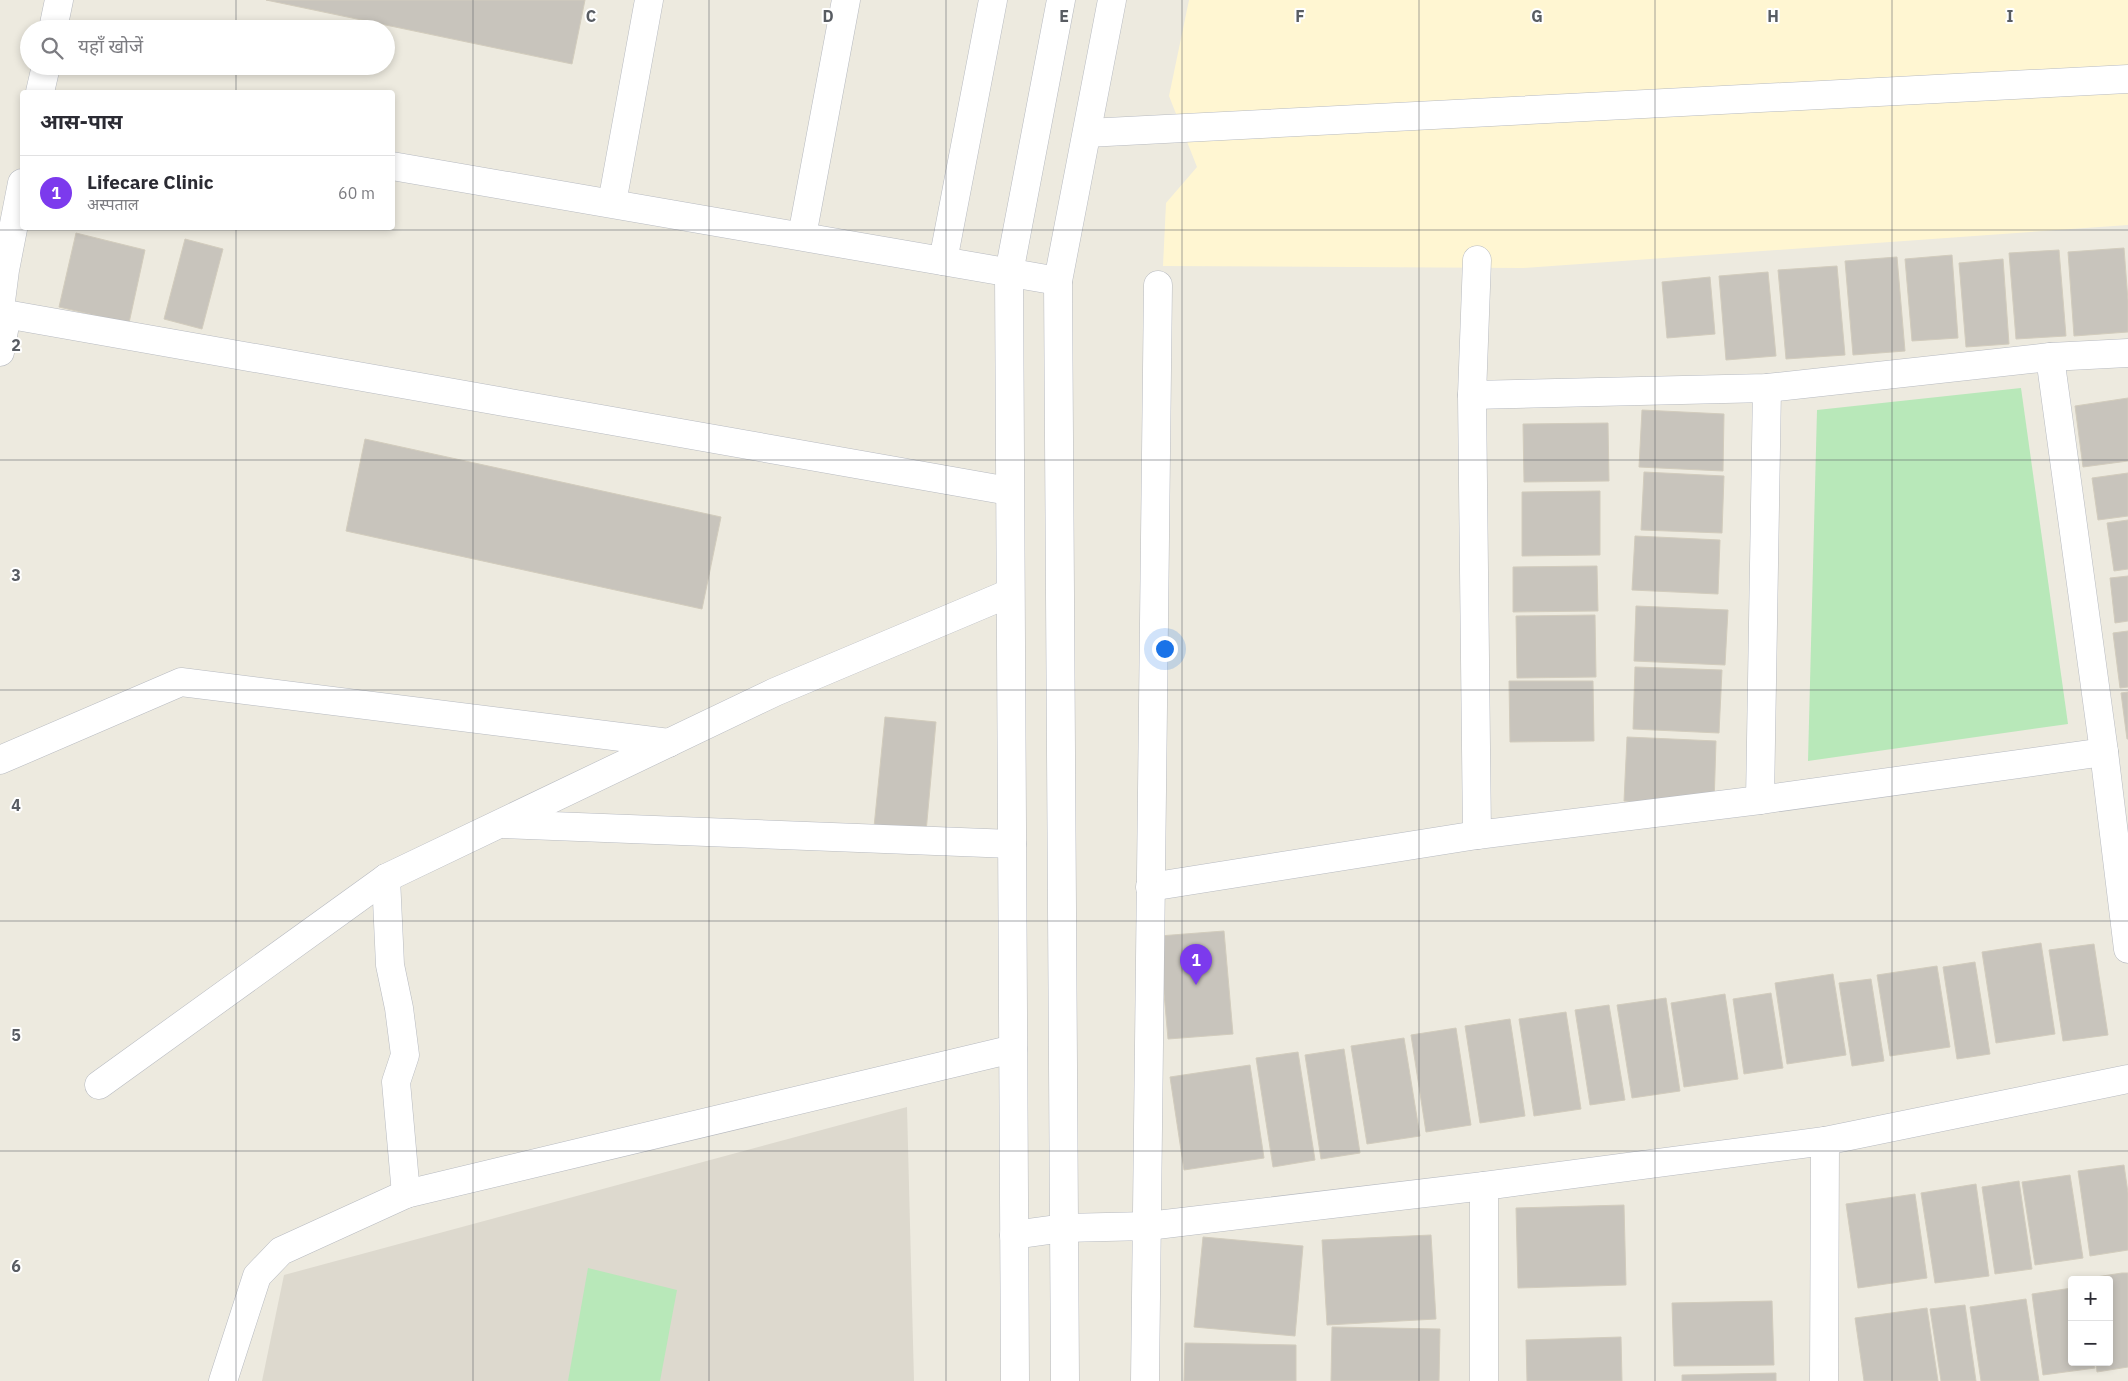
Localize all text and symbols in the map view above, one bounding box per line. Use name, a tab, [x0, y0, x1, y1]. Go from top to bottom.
text: C	[586, 6, 596, 26]
text: D	[822, 6, 834, 26]
text: E	[1059, 6, 1069, 26]
text: F	[1295, 6, 1305, 26]
text: G	[1531, 6, 1543, 26]
text: H	[1767, 6, 1779, 26]
text: I	[2007, 6, 2014, 26]
search box	[20, 20, 395, 75]
icon: search	[38, 34, 66, 62]
text: यहाँ खोजें	[78, 34, 143, 58]
text: आस-पास	[40, 107, 123, 135]
text: Lifecare Clinic	[87, 170, 213, 194]
text: 1	[51, 183, 61, 203]
text: 60 m	[338, 183, 375, 203]
text: अस्पताल	[87, 194, 139, 214]
text: 2	[11, 335, 21, 355]
text: 3	[11, 565, 21, 585]
your location	[1152, 636, 1178, 662]
text: 4	[11, 795, 21, 815]
pin: 1	[1180, 944, 1212, 985]
text: 5	[11, 1025, 21, 1045]
text: 6	[11, 1256, 21, 1276]
map controls	[2068, 1276, 2113, 1366]
button: +	[2068, 1276, 2113, 1321]
button: −	[2068, 1321, 2113, 1366]

